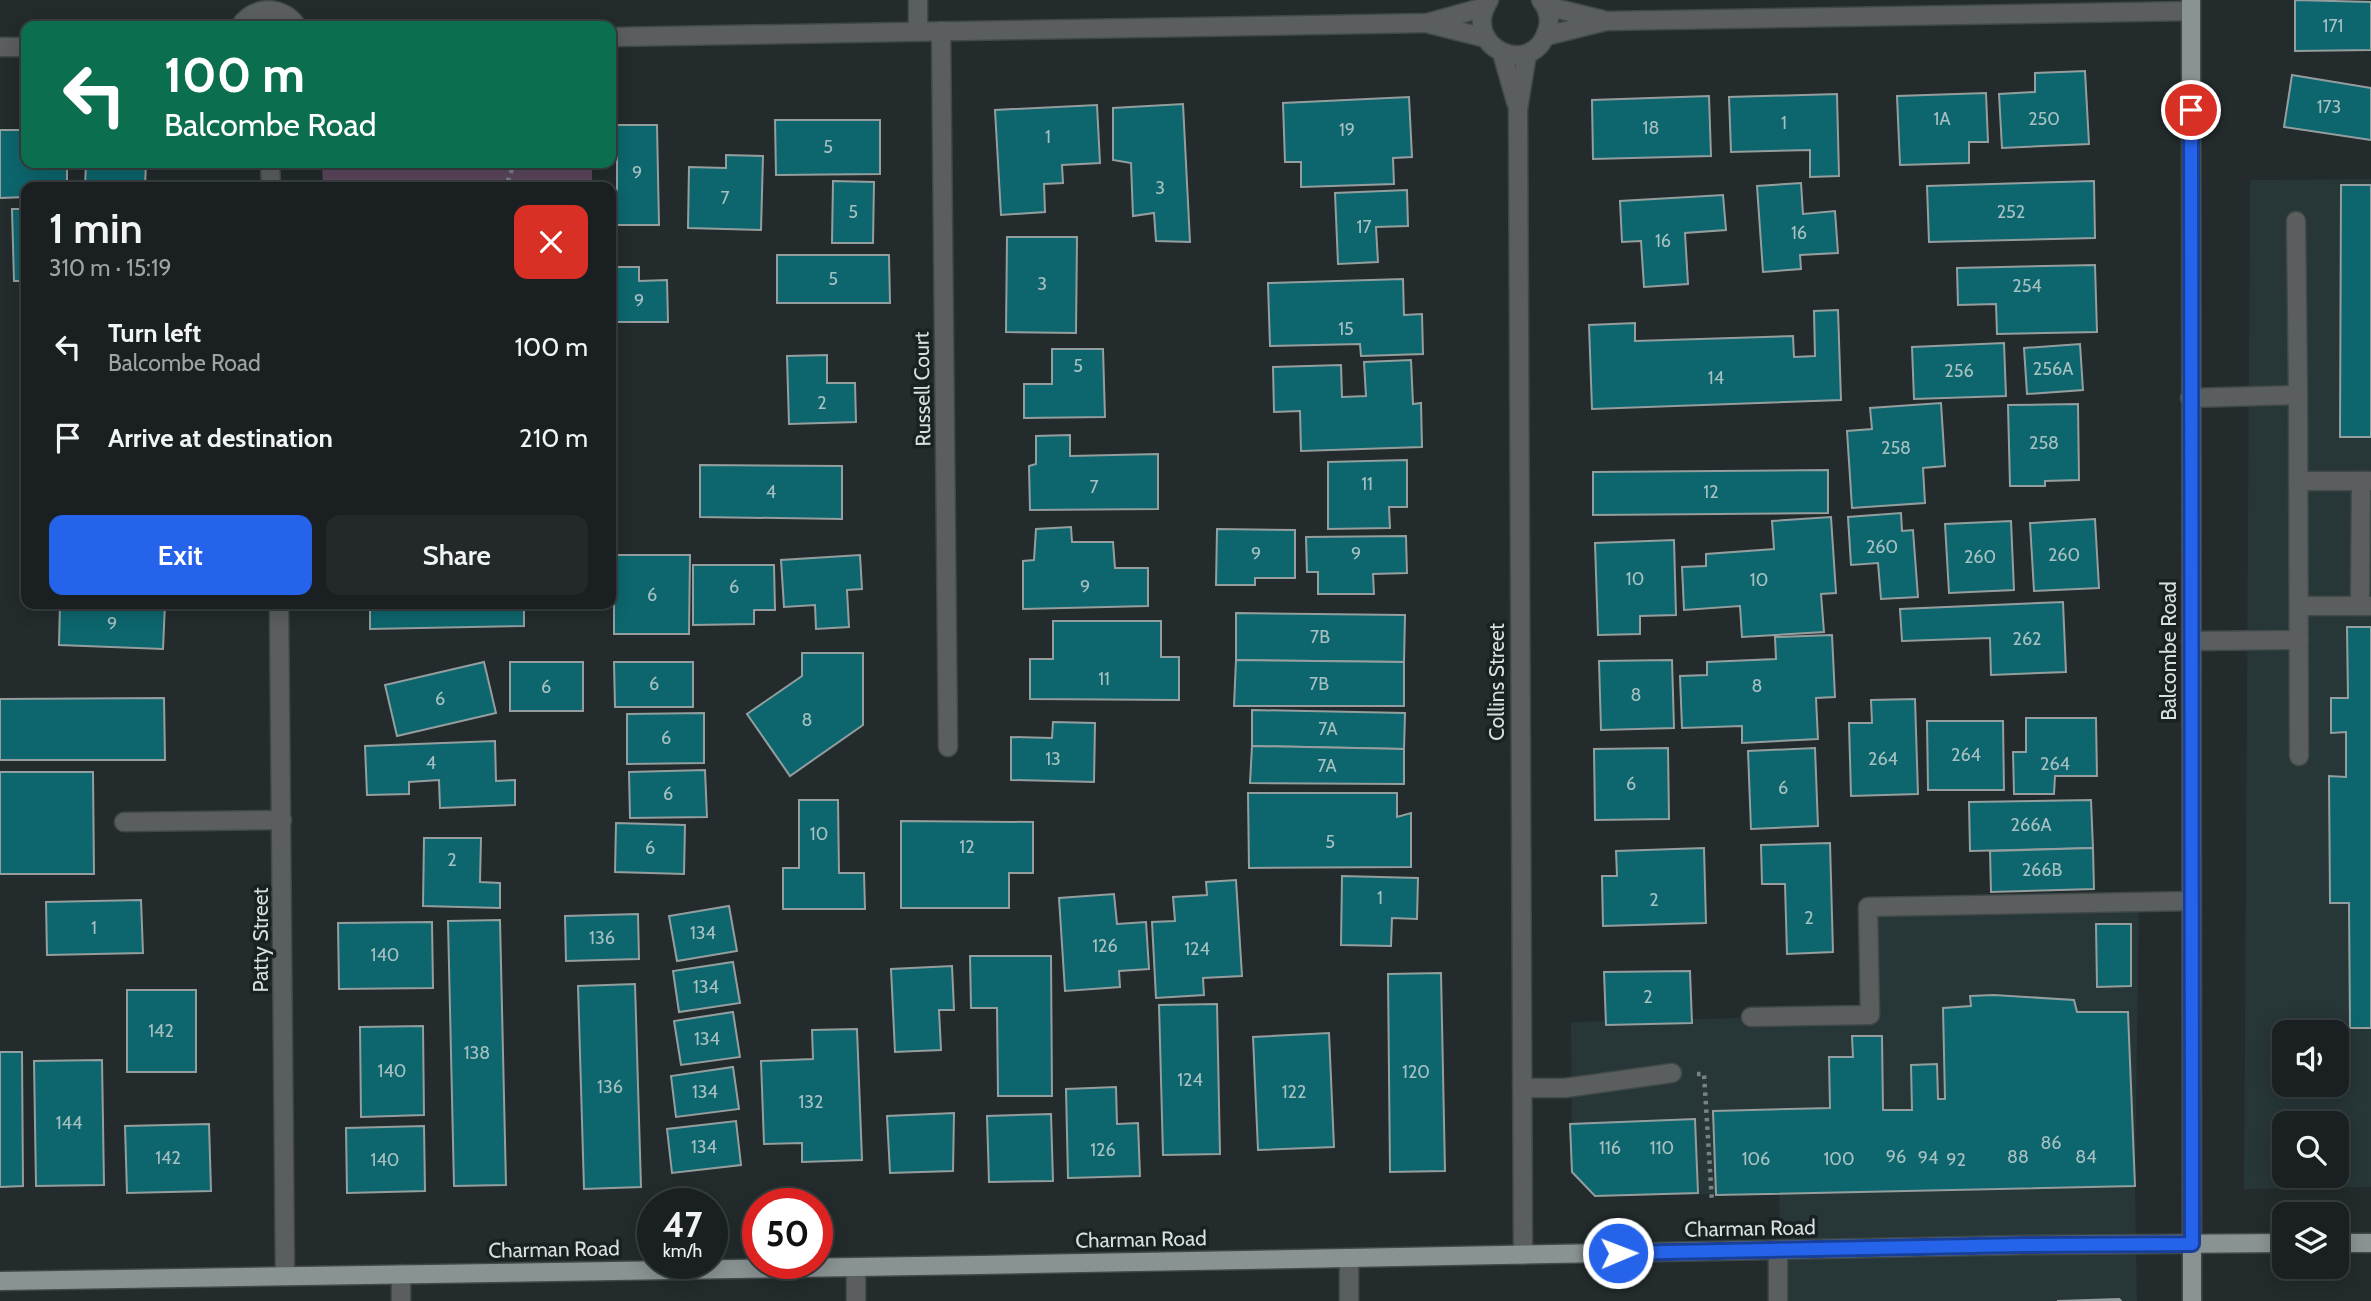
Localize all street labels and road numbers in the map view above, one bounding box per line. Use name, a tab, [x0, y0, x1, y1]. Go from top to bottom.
street label: Russell Court	[908, 331, 936, 447]
street label: Balcombe Road	[2156, 581, 2181, 721]
street label: Collins Street	[1484, 623, 1509, 741]
street label: Patty Street	[248, 887, 273, 993]
street label: Charman Road	[1684, 1214, 1816, 1242]
street label: Charman Road	[1075, 1225, 1207, 1253]
street label: Charman Road	[488, 1235, 620, 1263]

